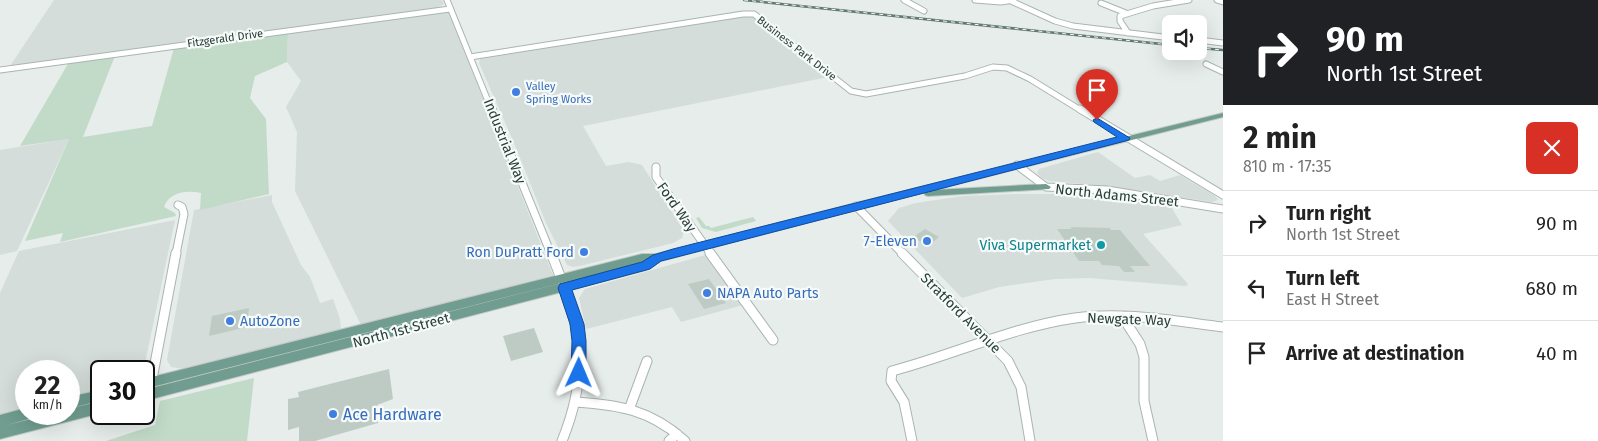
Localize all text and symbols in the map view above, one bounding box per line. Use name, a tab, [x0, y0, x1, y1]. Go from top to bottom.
street label: Business Park Drive	[754, 13, 839, 83]
map controls	[1162, 15, 1207, 60]
button: sound	[1162, 15, 1207, 60]
text: 90 m	[1326, 18, 1404, 60]
icon: right	[1243, 20, 1308, 85]
street label: Fitzgerald Drive	[186, 27, 264, 50]
text: North 1st Street	[1326, 60, 1482, 87]
pin	[1076, 69, 1118, 120]
icon: arrive	[1083, 76, 1111, 104]
place label: Valley Spring Works	[526, 80, 591, 106]
marker: Valley Spring Works	[510, 86, 522, 98]
street label: Industrial Way	[480, 96, 529, 186]
text: 2 min	[1243, 120, 1317, 156]
button: close	[1526, 122, 1578, 174]
text: 810 m · 17:35	[1243, 157, 1331, 176]
street label: Ford Way	[653, 179, 700, 236]
street label: North Adams Street	[1054, 181, 1181, 211]
text: Turn right	[1286, 202, 1371, 225]
icon: right	[1243, 209, 1271, 237]
text: 90 m	[1536, 212, 1578, 235]
text: North 1st Street	[1286, 225, 1400, 244]
place label: 7-Eleven	[863, 233, 917, 250]
marker: 7-Eleven	[921, 235, 933, 247]
place label: Viva Supermarket	[979, 237, 1092, 254]
marker: Viva Supermarket	[1095, 239, 1107, 251]
place label: Ron DuPratt Ford	[466, 244, 574, 261]
marker: Ron DuPratt Ford	[578, 246, 590, 258]
text: Turn left	[1286, 267, 1360, 290]
street label: Stratford Avenue	[917, 270, 1004, 357]
icon: left	[1243, 274, 1271, 302]
text: 680 m	[1525, 277, 1578, 300]
place label: NAPA Auto Parts	[717, 285, 819, 302]
marker: NAPA Auto Parts	[701, 287, 713, 299]
text: East H Street	[1286, 290, 1379, 309]
street label: North 1st Street	[351, 309, 452, 352]
street label: Newgate Way	[1087, 310, 1171, 329]
place label: AutoZone	[240, 313, 300, 330]
marker: AutoZone	[224, 315, 236, 327]
icon: arrive	[1243, 339, 1271, 367]
text: Arrive at destination	[1286, 342, 1465, 365]
text: 40 m	[1536, 342, 1578, 365]
position arrow	[552, 346, 604, 398]
speed limit sign: 30	[90, 360, 155, 425]
text: 22	[35, 371, 60, 401]
text: km/h	[33, 398, 62, 412]
place label: Ace Hardware	[343, 405, 442, 424]
marker: Ace Hardware	[327, 408, 339, 420]

